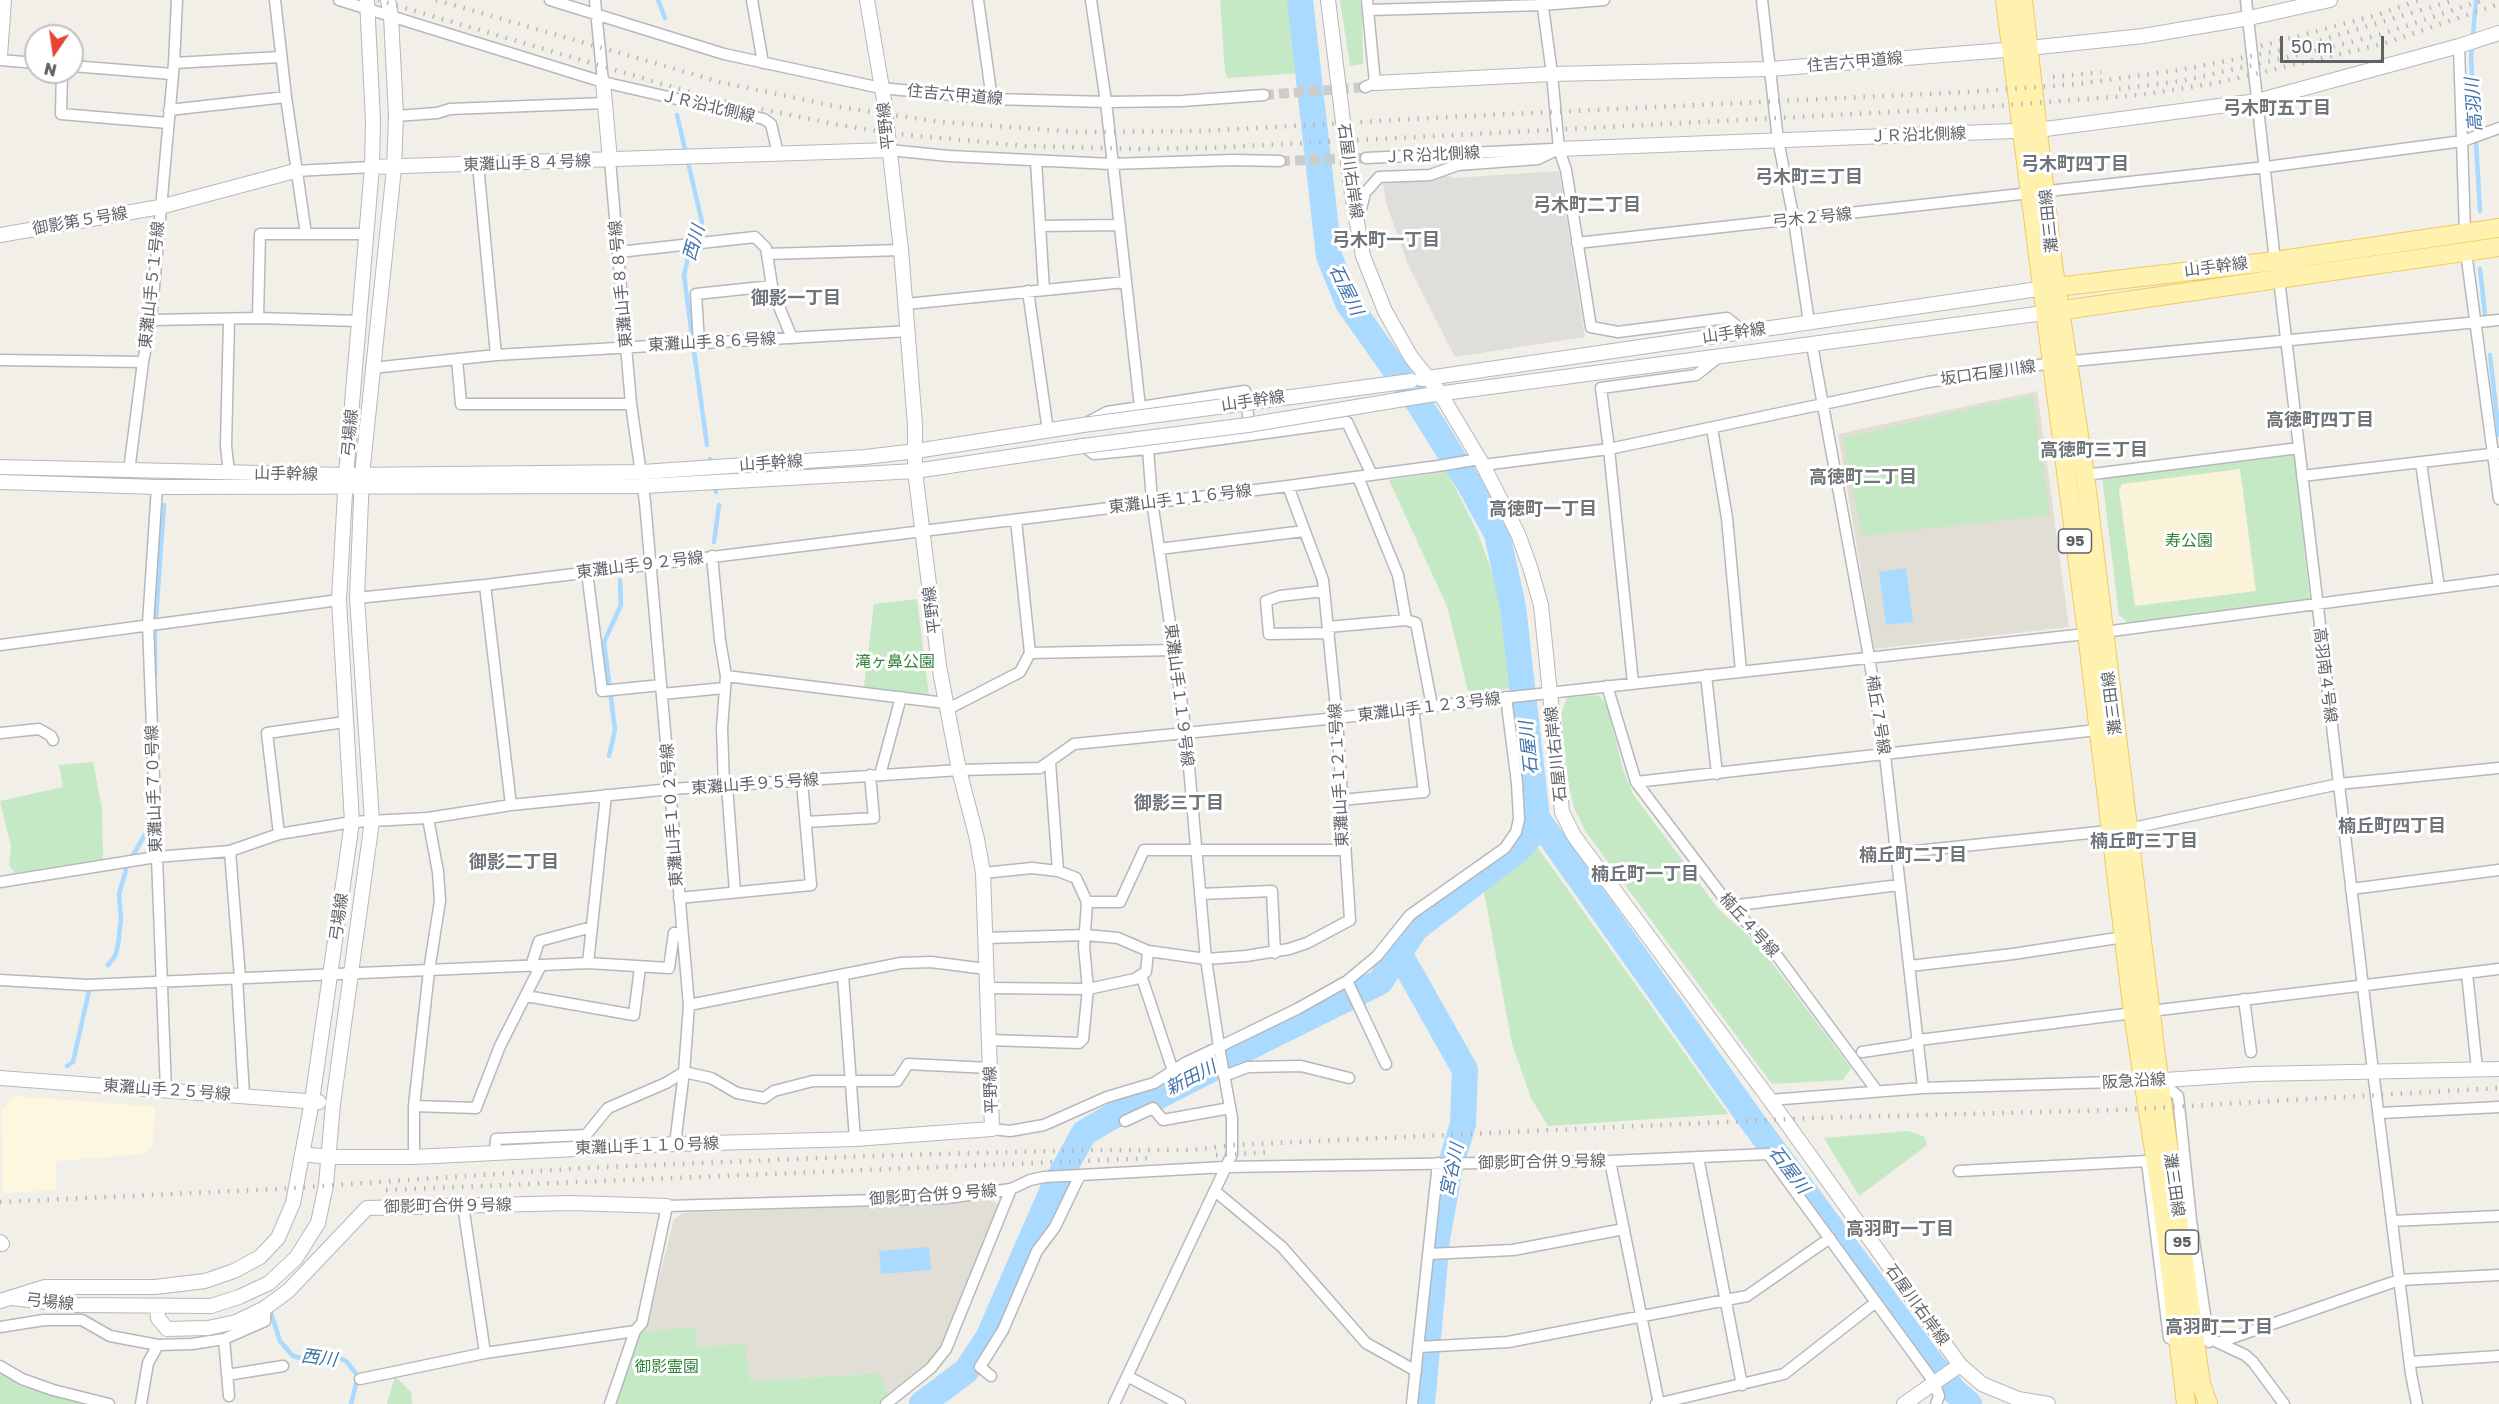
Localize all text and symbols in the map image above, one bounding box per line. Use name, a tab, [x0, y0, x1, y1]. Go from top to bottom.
north arrow	[24, 24, 84, 84]
scale bar	[2283, 24, 2386, 62]
text: 50 m	[2291, 35, 2333, 57]
street label: 住吉六甲道線	[1806, 48, 1904, 76]
text: N	[42, 58, 59, 81]
water label: 高羽川	[2461, 77, 2487, 133]
street label: 住吉六甲道線	[906, 81, 1004, 109]
street label: ＪＲ沿北側線	[659, 86, 757, 126]
district label: 弓木町五丁目	[2223, 97, 2331, 119]
street label: 平野線	[874, 101, 898, 151]
street label: 石屋川右岸線	[1334, 122, 1366, 220]
street label: ＪＲ沿北側線	[1870, 124, 1966, 146]
street label: ＪＲ沿北側線	[1384, 143, 1480, 167]
street label: 東灘山手８４号線	[463, 151, 591, 175]
district label: 弓木町四丁目	[2021, 153, 2129, 175]
district label: 弓木町三丁目	[1755, 166, 1863, 188]
street label: 灘三田線	[2036, 188, 2062, 254]
district label: 弓木町二丁目	[1533, 194, 1641, 216]
street label: 御影第５号線	[31, 203, 129, 239]
street label: 弓木２号線	[1771, 204, 1853, 232]
street label: 東灘山手８８号線	[606, 219, 636, 349]
street label: 東灘山手５１号線	[136, 220, 168, 350]
water label: 西川	[679, 223, 709, 263]
district label: 弓木町一丁目	[1332, 229, 1440, 251]
street label: 山手幹線	[2183, 254, 2249, 280]
water label: 石屋川	[1324, 261, 1368, 319]
district label: 御影一丁目	[751, 287, 841, 309]
street label: 山手幹線	[1701, 319, 1767, 347]
street label: 東灘山手８６号線	[648, 329, 776, 355]
street label: 坂口石屋川線	[1939, 357, 2037, 389]
street label: 山手幹線	[1220, 387, 1286, 415]
street label: 弓場線	[338, 408, 362, 458]
district label: 高徳町四丁目	[2266, 409, 2374, 431]
district label: 高徳町三丁目	[2040, 439, 2148, 461]
street label: 山手幹線	[738, 451, 804, 475]
street label: 山手幹線	[254, 464, 318, 484]
district label: 高徳町二丁目	[1809, 466, 1917, 488]
street label: 東灘山手１１６号線	[1107, 481, 1253, 517]
district label: 高徳町一丁目	[1489, 498, 1597, 520]
road number: 95	[2058, 529, 2092, 553]
park label: 寿公園	[2165, 531, 2213, 551]
street label: 東灘山手９２号線	[575, 548, 705, 582]
street label: 平野線	[920, 585, 944, 635]
street label: 東灘山手１１９号線	[1161, 622, 1197, 768]
street label: 高羽南４号線	[2310, 626, 2340, 724]
park label: 滝ヶ鼻公園	[855, 652, 935, 672]
street label: 灘三田線	[2099, 670, 2125, 736]
street label: 楠丘７号線	[1862, 674, 1894, 756]
street label: 東灘山手１２３号線	[1356, 689, 1502, 725]
street label: 東灘山手１２１号線	[1326, 703, 1352, 847]
street label: 石屋川右岸線	[1541, 705, 1571, 803]
water label: 石屋川	[1515, 720, 1543, 776]
street label: 東灘山手７０号線	[142, 725, 166, 853]
street label: 東灘山手１０２号線	[657, 743, 687, 887]
street label: 東灘山手９５号線	[690, 770, 820, 798]
district label: 御影三丁目	[1134, 792, 1224, 814]
district label: 楠丘町四丁目	[2338, 815, 2446, 837]
district label: 楠丘町三丁目	[2090, 830, 2198, 852]
district label: 楠丘町二丁目	[1859, 844, 1967, 866]
district label: 御影二丁目	[469, 851, 559, 873]
district label: 楠丘町一丁目	[1591, 863, 1699, 885]
street label: 楠丘４号線	[1715, 889, 1783, 961]
street label: 弓場線	[326, 892, 352, 942]
water label: 新田川	[1162, 1056, 1220, 1100]
street label: 平野線	[981, 1066, 1001, 1114]
street label: 阪急沿線	[2102, 1070, 2166, 1092]
street label: 東灘山手２５号線	[102, 1076, 232, 1104]
street label: 東灘山手１１０号線	[575, 1134, 719, 1158]
water label: 宮谷川	[1436, 1141, 1468, 1199]
water label: 石屋川	[1764, 1142, 1814, 1198]
street label: 御影町合併９号線	[1478, 1151, 1606, 1173]
street label: 灘三田線	[2160, 1152, 2188, 1218]
street label: 御影町合併９号線	[868, 1181, 998, 1209]
street label: 御影町合併９号線	[384, 1195, 512, 1217]
district label: 高羽町一丁目	[1846, 1218, 1954, 1240]
road number: 95	[2166, 1230, 2198, 1254]
street label: 石屋川右岸線	[1881, 1261, 1953, 1349]
street label: 弓場線	[25, 1290, 75, 1314]
district label: 高羽町二丁目	[2165, 1316, 2273, 1338]
water label: 西川	[300, 1345, 338, 1371]
park label: 御影霊園	[635, 1357, 699, 1377]

